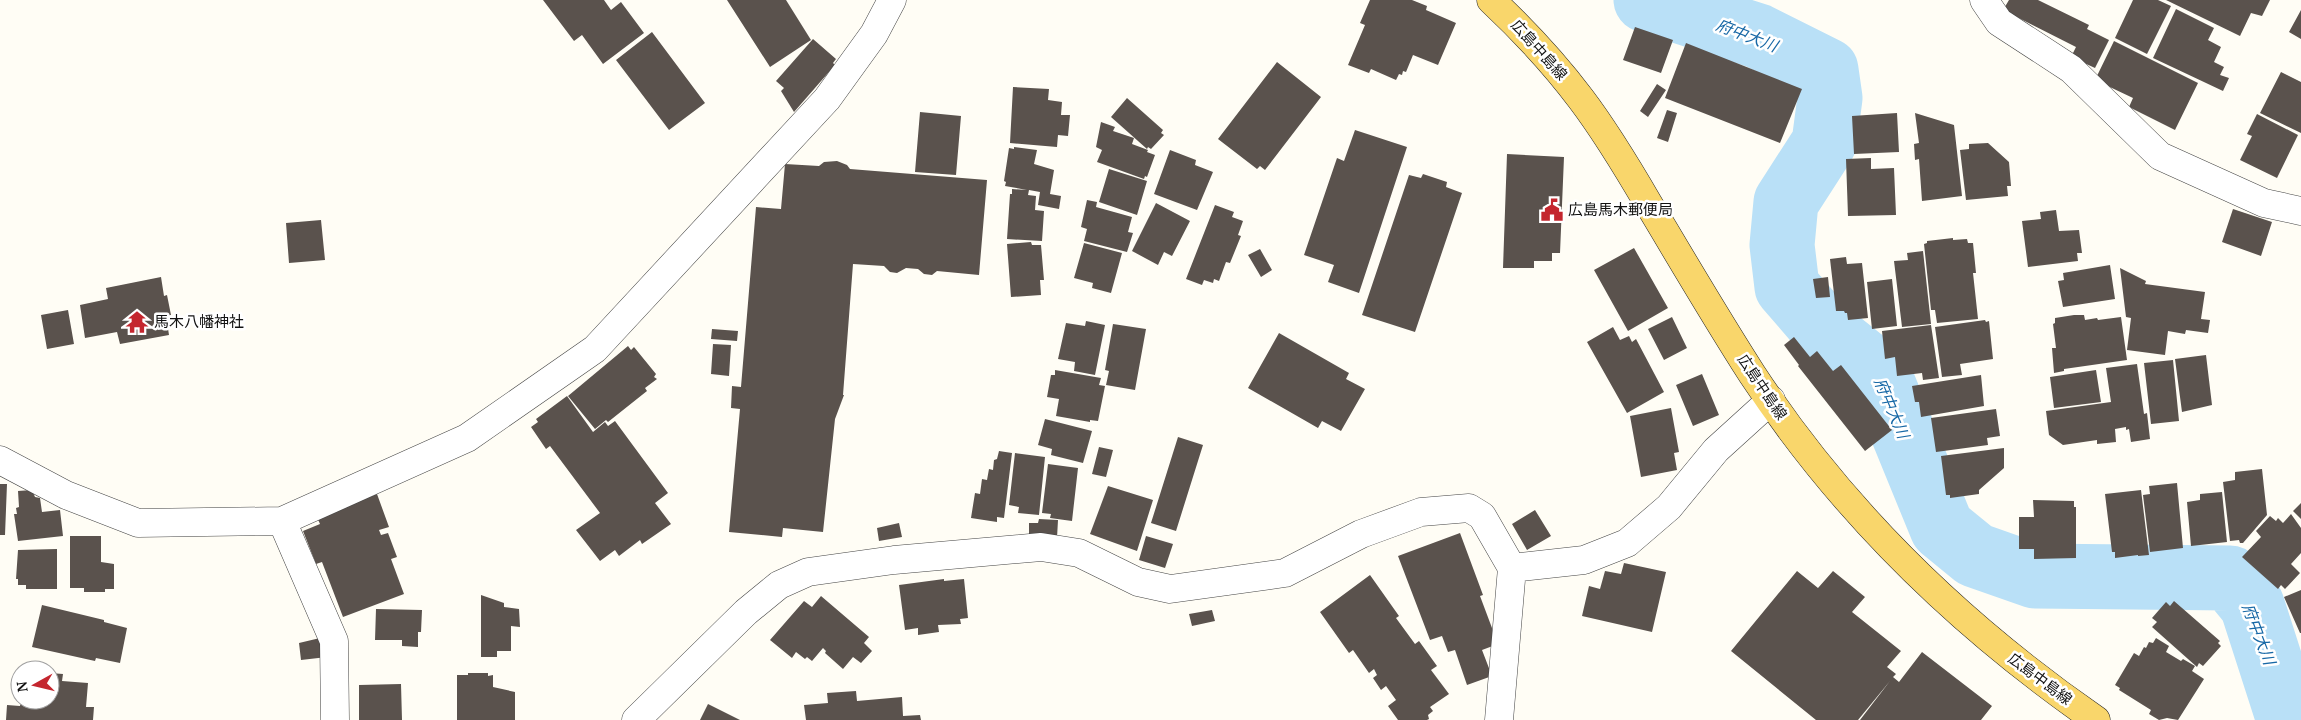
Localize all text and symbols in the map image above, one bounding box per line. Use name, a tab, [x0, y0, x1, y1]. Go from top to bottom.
water label: 府中大川	[1713, 13, 1783, 57]
street label: 広島中島線	[1507, 15, 1572, 84]
public building icon: 広島馬木郵便局	[1539, 197, 1565, 223]
place label: 広島馬木郵便局	[1568, 199, 1673, 219]
temple icon: 馬木八幡神社	[124, 309, 150, 335]
place label: 馬木八幡神社	[154, 311, 244, 331]
street label: 広島中島線	[1734, 350, 1792, 423]
water label: 府中大川	[1869, 374, 1915, 444]
water label: 府中大川	[2237, 600, 2281, 670]
street label: 広島中島線	[2005, 648, 2077, 709]
north arrow	[10, 660, 60, 710]
text: N	[11, 680, 32, 693]

